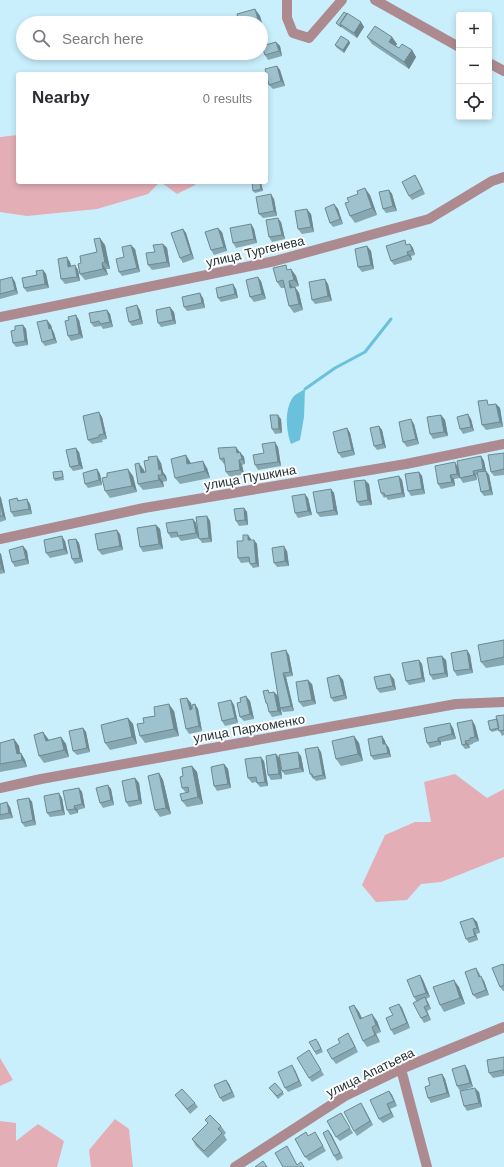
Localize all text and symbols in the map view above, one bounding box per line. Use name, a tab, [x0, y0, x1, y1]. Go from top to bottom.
map controls	[456, 12, 492, 120]
button: +	[456, 12, 492, 48]
search box	[16, 16, 268, 60]
icon: search	[30, 27, 52, 49]
text: Search here	[62, 30, 144, 47]
button: −	[456, 48, 492, 84]
button: locate	[456, 84, 492, 120]
text: Nearby	[32, 88, 90, 107]
text: 0 results	[203, 91, 252, 106]
street label: улица Тургенева	[205, 233, 306, 270]
street label: улица Пушкина	[203, 462, 298, 493]
street label: улица Пархоменко	[192, 711, 306, 746]
street label: улица Апатьева	[324, 1044, 417, 1100]

